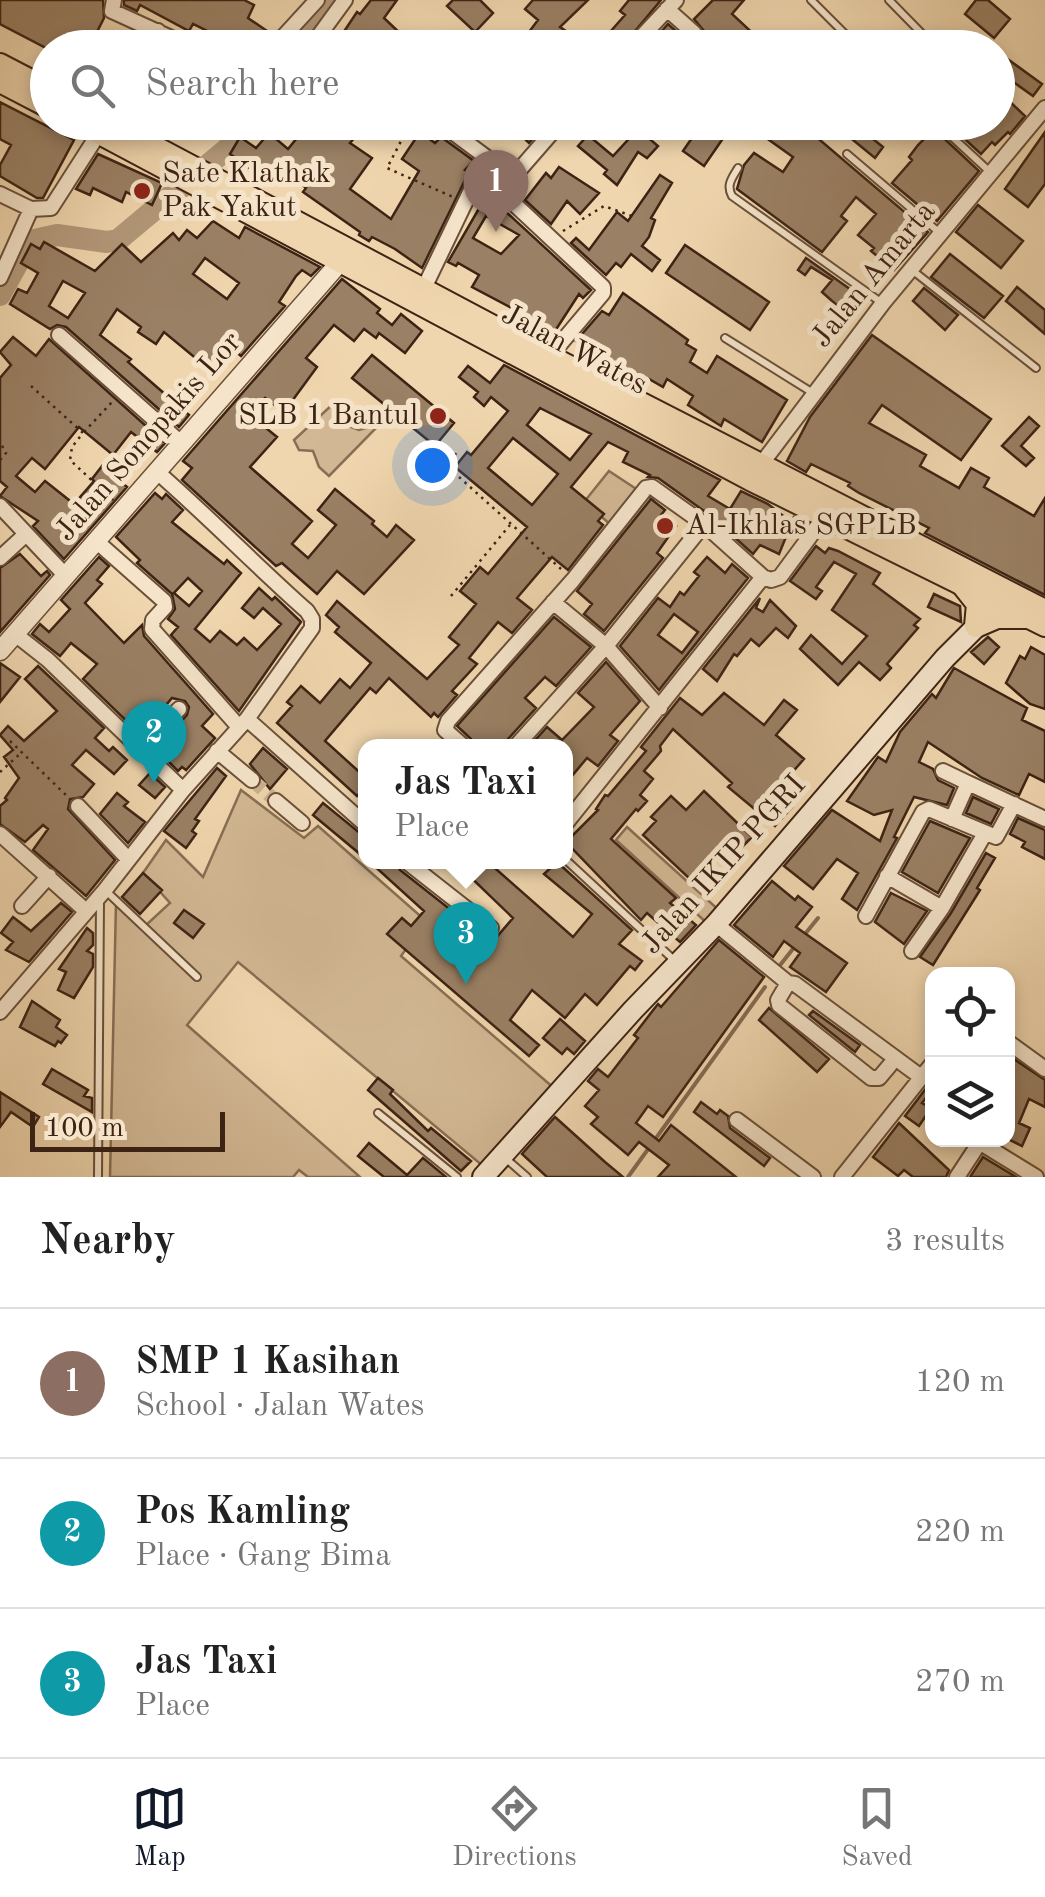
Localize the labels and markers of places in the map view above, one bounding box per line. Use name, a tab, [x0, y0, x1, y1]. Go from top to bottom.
pin: 1	[464, 150, 528, 232]
place label: Sate Klathak Pak Yakut	[162, 159, 331, 223]
marker: Sate Klathak Pak Yakut	[131, 180, 153, 202]
place label: SLB 1 Bantul	[238, 401, 418, 431]
marker: SLB 1 Bantul	[427, 405, 449, 427]
place label: Al-Ikhlas SGPLB	[685, 511, 917, 541]
marker: Al-Ikhlas SGPLB	[654, 515, 676, 537]
pin: 2	[122, 700, 186, 783]
pin: 3	[434, 902, 498, 984]

